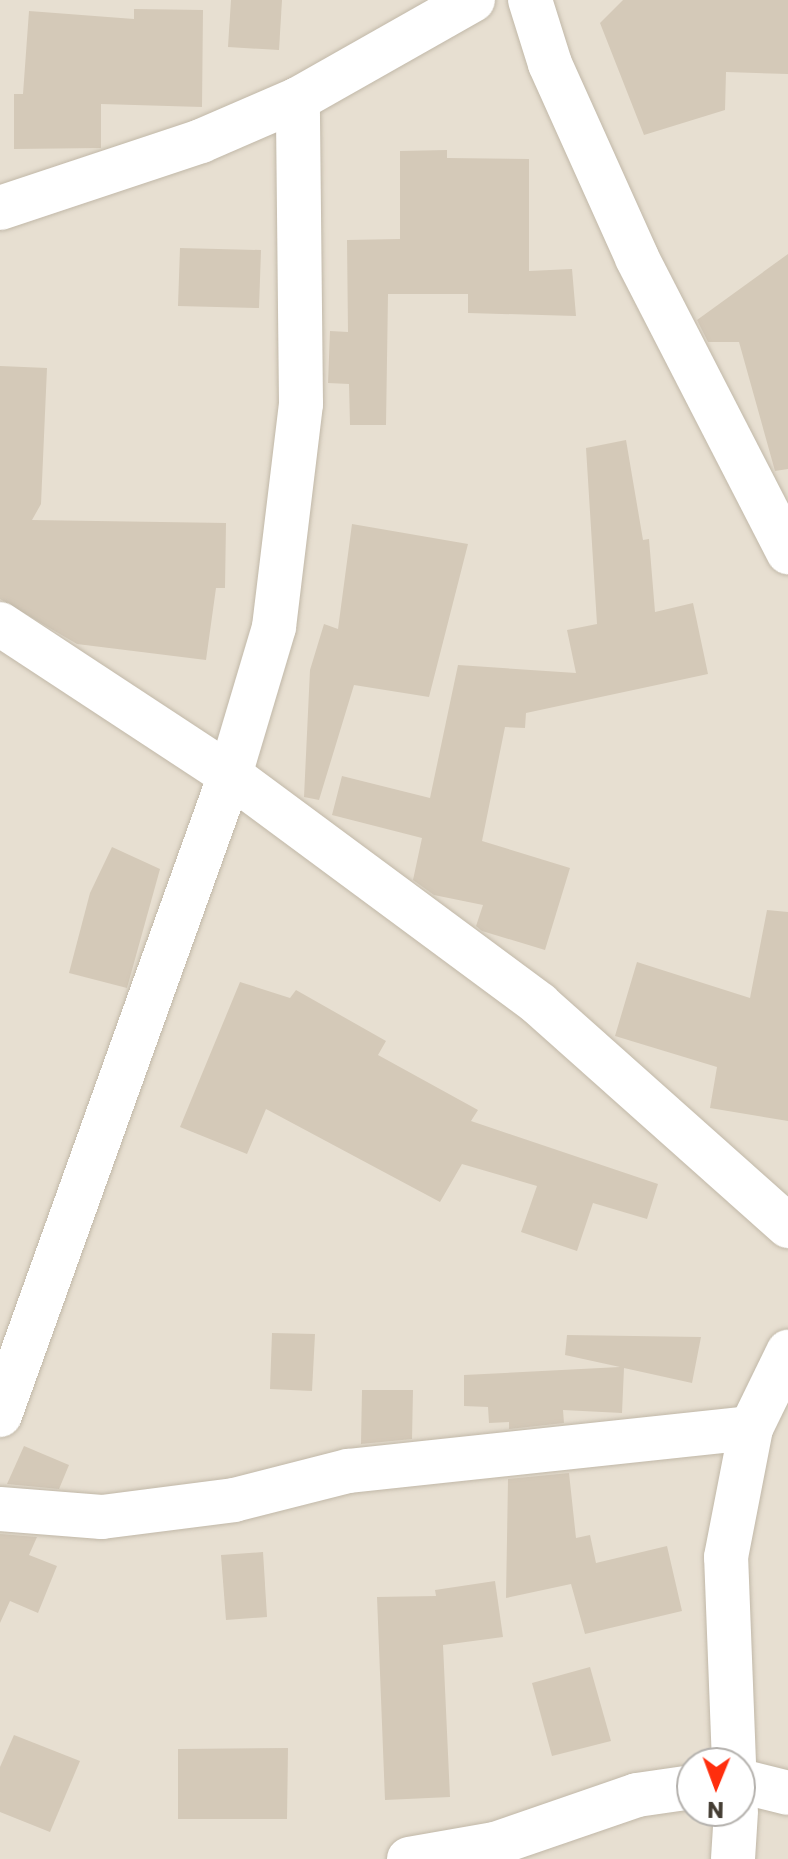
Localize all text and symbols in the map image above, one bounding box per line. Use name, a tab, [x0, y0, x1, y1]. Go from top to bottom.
north arrow	[676, 1747, 756, 1827]
text: N	[707, 1794, 724, 1825]

